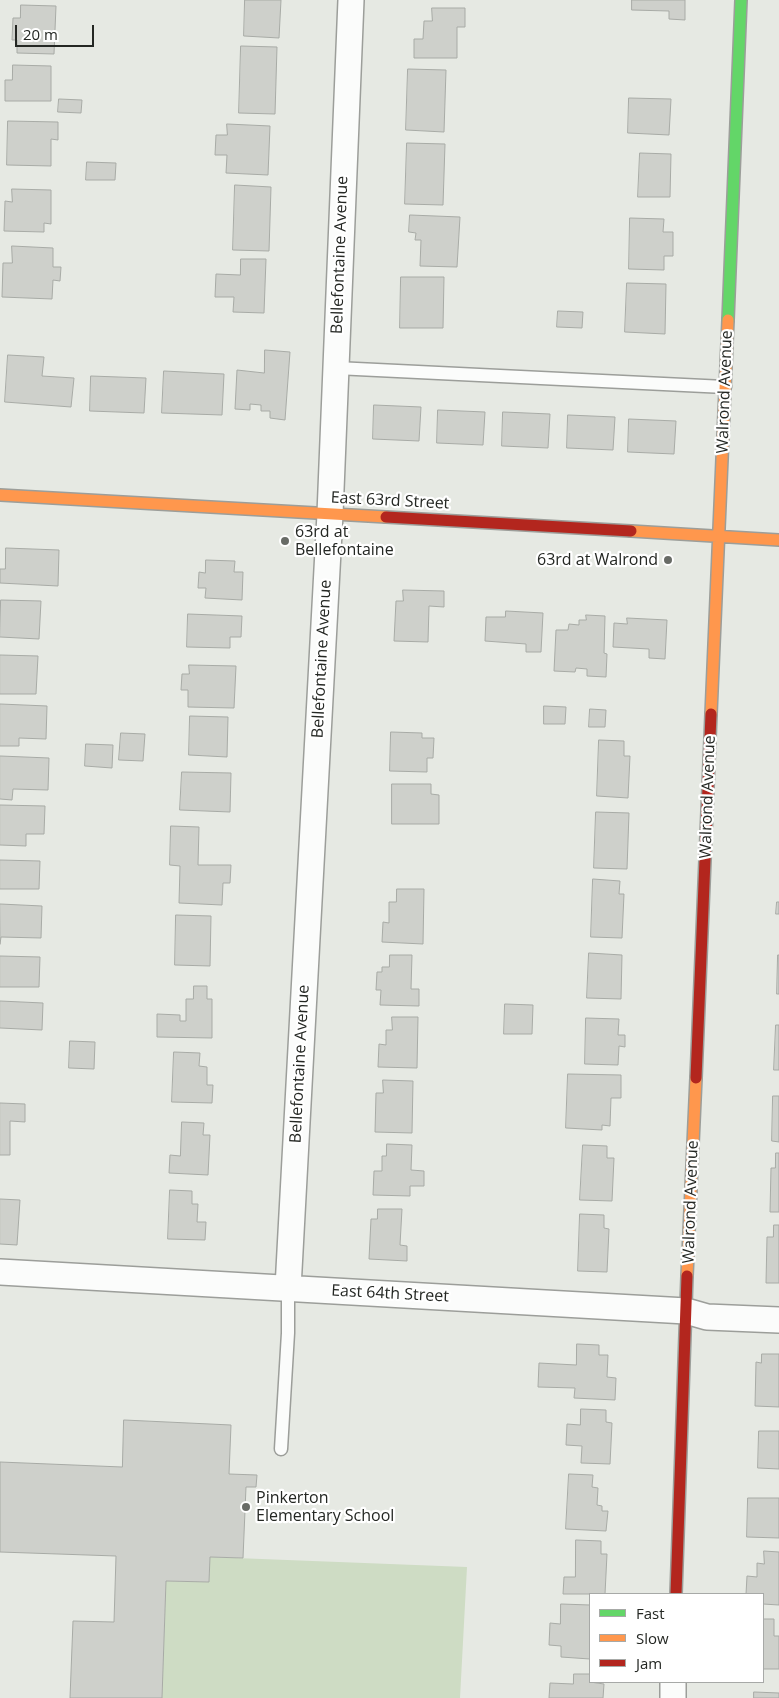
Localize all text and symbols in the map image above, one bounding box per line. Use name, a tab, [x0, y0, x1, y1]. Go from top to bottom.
scale bar	[18, 15, 96, 47]
text: 20 m	[23, 24, 58, 44]
street label: Bellefontaine Avenue	[328, 175, 352, 335]
street label: Walrond Avenue	[713, 330, 737, 454]
street label: East 63rd Street	[330, 488, 450, 514]
place label: 63rd at Bellefontaine	[295, 522, 394, 560]
marker: 63rd at Bellefontaine	[279, 535, 291, 547]
place label: 63rd at Walrond	[537, 550, 658, 570]
marker: 63rd at Walrond	[662, 554, 674, 566]
street label: Bellefontaine Avenue	[308, 579, 336, 739]
street label: Walrond Avenue	[696, 735, 720, 859]
street label: Bellefontaine Avenue	[286, 984, 314, 1144]
street label: Walrond Avenue	[679, 1140, 703, 1264]
street label: East 64th Street	[331, 1281, 449, 1307]
place label: Pinkerton Elementary School	[256, 1488, 394, 1526]
marker: Pinkerton Elementary School	[240, 1501, 252, 1513]
legend	[589, 1593, 764, 1683]
text: Fast	[636, 1603, 665, 1623]
text: Slow	[636, 1628, 669, 1648]
text: Jam	[636, 1653, 662, 1673]

